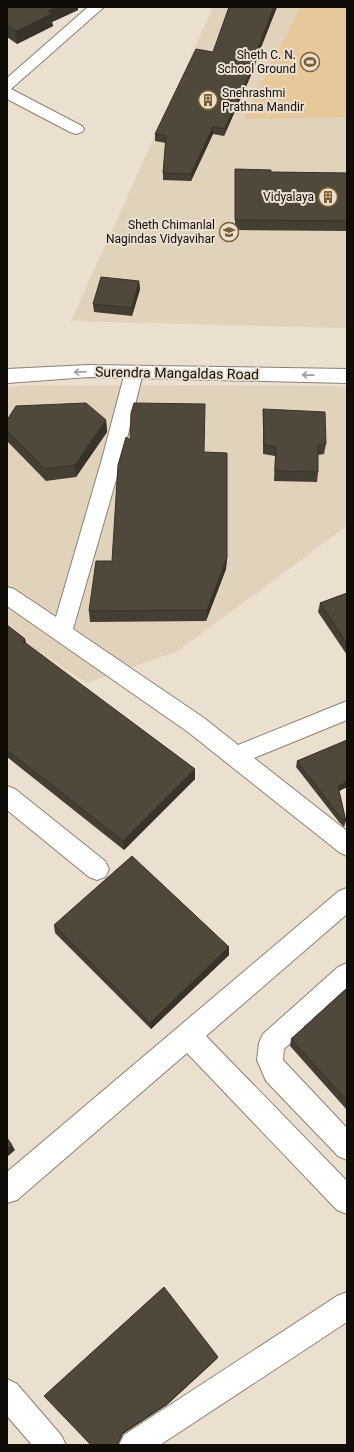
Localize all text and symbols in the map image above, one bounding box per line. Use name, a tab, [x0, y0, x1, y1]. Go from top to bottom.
place label: Sheth C. N. School Ground	[217, 48, 296, 76]
sports icon: Sheth C. N. School Ground	[299, 51, 321, 73]
place label: Snehrashmi Prathna Mandir	[222, 86, 304, 114]
building icon: Snehrashmi Prathna Mandir	[197, 89, 219, 111]
building icon: Vidyalaya	[317, 186, 339, 208]
place label: Vidyalaya	[263, 190, 314, 204]
place label: Sheth Chimanlal Nagindas Vidyavihar	[106, 218, 215, 246]
school or university icon: Sheth Chimanlal Nagindas Vidyavihar	[218, 221, 240, 243]
street label: Surendra Mangaldas Road	[95, 364, 259, 382]
one-way arrow	[74, 368, 87, 375]
one-way arrow	[302, 372, 315, 379]

